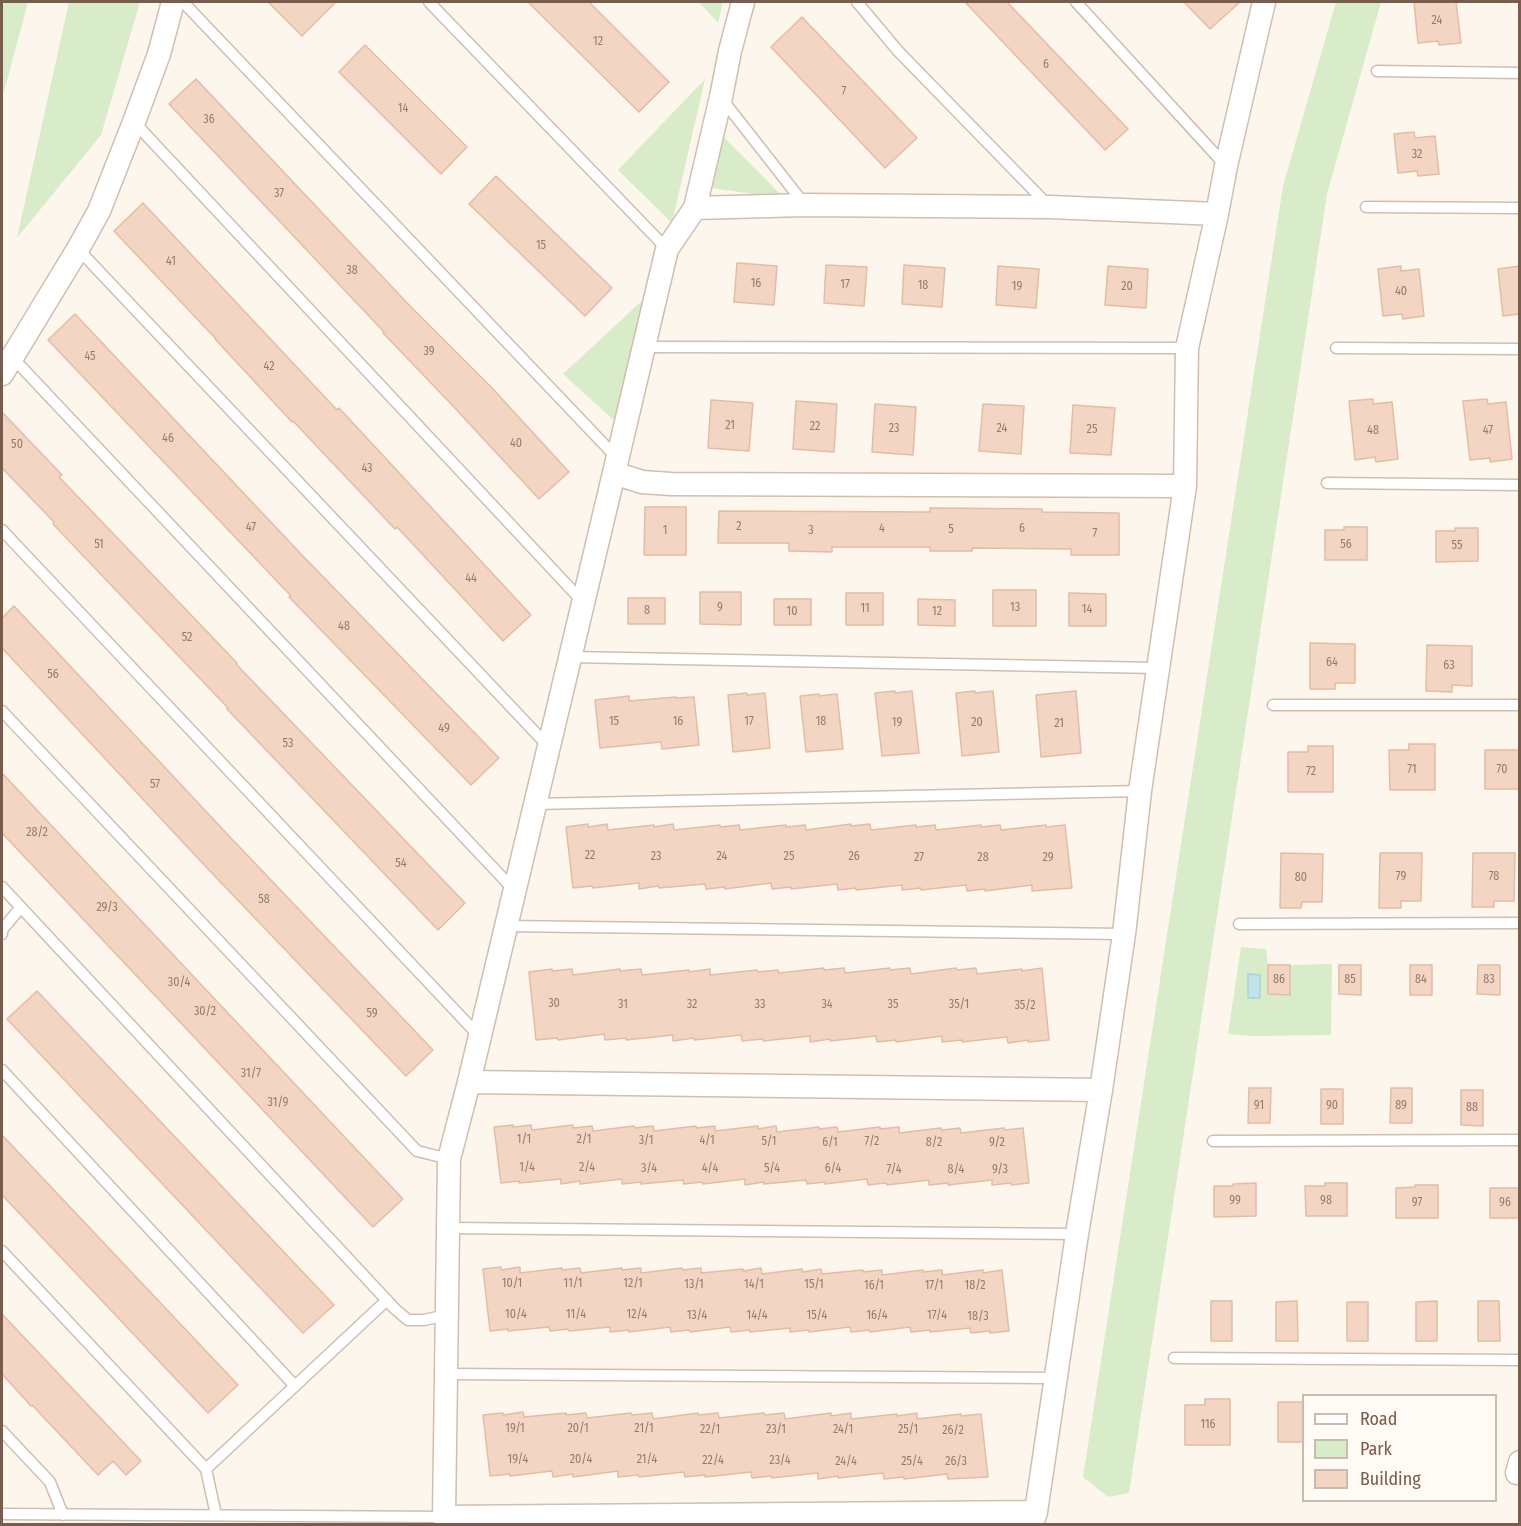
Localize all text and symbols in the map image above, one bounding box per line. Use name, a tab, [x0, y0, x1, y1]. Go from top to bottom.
house number: 24	[1432, 14, 1442, 28]
house number: 12	[593, 35, 603, 49]
house number: 6	[1043, 58, 1049, 72]
house number: 7	[842, 85, 846, 99]
house number: 14	[398, 102, 408, 116]
house number: 36	[203, 113, 215, 127]
house number: 32	[1412, 148, 1422, 162]
house number: 37	[274, 187, 284, 201]
house number: 15	[536, 239, 546, 253]
house number: 41	[166, 255, 176, 269]
house number: 38	[346, 264, 358, 278]
house number: 16	[751, 277, 761, 291]
house number: 17	[840, 278, 850, 292]
house number: 18	[918, 279, 928, 293]
house number: 19	[1012, 280, 1022, 294]
house number: 20	[1121, 280, 1133, 294]
house number: 40	[1395, 285, 1407, 299]
house number: 39	[423, 345, 435, 359]
house number: 45	[84, 350, 96, 364]
house number: 42	[264, 360, 274, 374]
house number: 21	[725, 419, 735, 433]
house number: 22	[810, 420, 820, 434]
house number: 23	[889, 422, 899, 436]
house number: 24	[997, 422, 1007, 436]
house number: 25	[1087, 423, 1097, 437]
house number: 48	[1367, 424, 1379, 438]
house number: 47	[1483, 424, 1493, 438]
house number: 46	[162, 432, 174, 446]
house number: 40	[510, 437, 522, 451]
house number: 50	[11, 438, 23, 452]
house number: 43	[361, 462, 373, 476]
house number: 2	[736, 520, 742, 534]
house number: 47	[246, 521, 256, 535]
house number: 4	[879, 522, 885, 536]
house number: 6	[1019, 522, 1025, 536]
house number: 5	[948, 523, 954, 537]
house number: 1	[663, 524, 667, 538]
house number: 3	[808, 524, 814, 538]
house number: 7	[1093, 527, 1097, 541]
house number: 51	[94, 538, 104, 552]
house number: 56	[1340, 538, 1352, 552]
house number: 55	[1452, 539, 1462, 553]
house number: 44	[465, 572, 477, 586]
house number: 9	[717, 601, 723, 615]
house number: 13	[1010, 601, 1020, 615]
house number: 11	[860, 602, 870, 616]
house number: 14	[1082, 603, 1092, 617]
house number: 8	[644, 604, 650, 618]
house number: 10	[787, 605, 797, 619]
house number: 12	[932, 605, 942, 619]
house number: 48	[338, 620, 350, 634]
house number: 52	[182, 631, 192, 645]
house number: 64	[1326, 656, 1338, 670]
house number: 63	[1443, 659, 1455, 673]
house number: 56	[47, 668, 59, 682]
house number: 15	[609, 715, 619, 729]
house number: 16	[673, 715, 683, 729]
house number: 17	[744, 715, 754, 729]
house number: 18	[816, 715, 826, 729]
house number: 19	[892, 716, 902, 730]
house number: 20	[971, 716, 983, 730]
house number: 21	[1054, 717, 1064, 731]
house number: 49	[438, 722, 450, 736]
house number: 53	[283, 737, 293, 751]
house number: 71	[1407, 763, 1417, 777]
house number: 70	[1497, 763, 1507, 777]
house number: 72	[1306, 765, 1316, 779]
house number: 57	[150, 778, 160, 792]
house number: 28/2	[26, 826, 48, 840]
house number: 22	[585, 849, 595, 863]
house number: 23	[651, 850, 661, 864]
house number: 24	[717, 850, 727, 864]
house number: 25	[784, 850, 794, 864]
house number: 26	[848, 850, 860, 864]
house number: 27	[914, 851, 924, 865]
house number: 28	[977, 851, 989, 865]
house number: 29	[1042, 851, 1054, 865]
house number: 54	[395, 857, 407, 871]
house number: 79	[1396, 870, 1406, 884]
house number: 78	[1489, 870, 1499, 884]
house number: 80	[1295, 871, 1307, 885]
house number: 58	[258, 893, 270, 907]
house number: 29/3	[96, 901, 118, 915]
house number: 86	[1273, 973, 1285, 987]
house number: 85	[1344, 973, 1356, 987]
house number: 84	[1415, 973, 1427, 987]
house number: 83	[1483, 973, 1495, 987]
house number: 30/4	[168, 976, 190, 990]
house number: 30	[548, 997, 560, 1011]
house number: 31	[618, 998, 628, 1012]
house number: 32	[687, 998, 697, 1012]
house number: 33	[755, 998, 765, 1012]
house number: 34	[821, 998, 833, 1012]
house number: 35	[888, 998, 898, 1012]
house number: 35/1	[949, 998, 969, 1012]
house number: 35/2	[1014, 999, 1036, 1013]
house number: 30/2	[194, 1005, 216, 1019]
house number: 59	[366, 1007, 378, 1021]
house number: 31/7	[241, 1067, 261, 1081]
house number: 31/9	[268, 1096, 288, 1110]
house number: 91	[1254, 1099, 1264, 1113]
house number: 90	[1326, 1099, 1338, 1113]
house number: 89	[1395, 1099, 1407, 1113]
house number: 88	[1466, 1101, 1478, 1115]
house number: 1/1	[517, 1133, 531, 1147]
house number: 2/1	[577, 1133, 591, 1147]
house number: 3/1	[639, 1134, 653, 1148]
house number: 4/1	[699, 1134, 715, 1148]
house number: 5/1	[762, 1135, 776, 1149]
house number: 7/2	[865, 1135, 879, 1149]
house number: 6/1	[822, 1136, 838, 1150]
house number: 8/2	[926, 1136, 942, 1150]
house number: 9/2	[989, 1136, 1005, 1150]
house number: 1/4	[519, 1161, 535, 1175]
house number: 2/4	[579, 1161, 595, 1175]
house number: 3/4	[641, 1162, 657, 1176]
house number: 4/4	[702, 1162, 718, 1176]
house number: 5/4	[764, 1162, 780, 1176]
house number: 6/4	[825, 1162, 841, 1176]
house number: 7/4	[886, 1163, 902, 1177]
house number: 8/4	[948, 1163, 964, 1177]
house number: 9/3	[992, 1163, 1008, 1177]
house number: 99	[1229, 1194, 1241, 1208]
house number: 98	[1320, 1194, 1332, 1208]
house number: 97	[1412, 1196, 1422, 1210]
house number: 96	[1499, 1196, 1511, 1210]
house number: 10/1	[502, 1277, 522, 1291]
house number: 11/1	[564, 1277, 582, 1291]
house number: 12/1	[623, 1277, 643, 1291]
house number: 13/1	[684, 1278, 704, 1292]
house number: 14/1	[744, 1278, 764, 1292]
house number: 15/1	[804, 1278, 824, 1292]
house number: 16/1	[864, 1279, 884, 1293]
house number: 17/1	[925, 1279, 943, 1293]
house number: 18/2	[964, 1279, 986, 1293]
house number: 10/4	[505, 1308, 527, 1322]
house number: 11/4	[566, 1308, 586, 1322]
house number: 12/4	[627, 1308, 647, 1322]
house number: 13/4	[687, 1309, 707, 1323]
house number: 14/4	[746, 1309, 768, 1323]
house number: 15/4	[807, 1309, 827, 1323]
house number: 16/4	[866, 1309, 888, 1323]
house number: 17/4	[927, 1309, 947, 1323]
house number: 18/3	[967, 1310, 989, 1324]
legend	[1302, 1394, 1497, 1502]
text: Road	[1360, 1408, 1397, 1430]
house number: 116	[1200, 1418, 1216, 1432]
house number: 19/1	[505, 1422, 525, 1436]
house number: 20/1	[567, 1422, 589, 1436]
house number: 21/1	[634, 1422, 654, 1436]
house number: 22/1	[700, 1423, 720, 1437]
house number: 23/1	[766, 1423, 786, 1437]
house number: 24/1	[833, 1423, 853, 1437]
house number: 25/1	[898, 1423, 918, 1437]
house number: 26/2	[942, 1424, 964, 1438]
text: Park	[1360, 1438, 1392, 1460]
house number: 19/4	[508, 1453, 528, 1467]
house number: 20/4	[570, 1453, 592, 1467]
house number: 21/4	[637, 1453, 657, 1467]
house number: 22/4	[702, 1454, 724, 1468]
house number: 23/4	[769, 1454, 791, 1468]
house number: 24/4	[835, 1455, 857, 1469]
house number: 25/4	[901, 1455, 923, 1469]
house number: 26/3	[945, 1455, 967, 1469]
text: Building	[1360, 1468, 1421, 1490]

